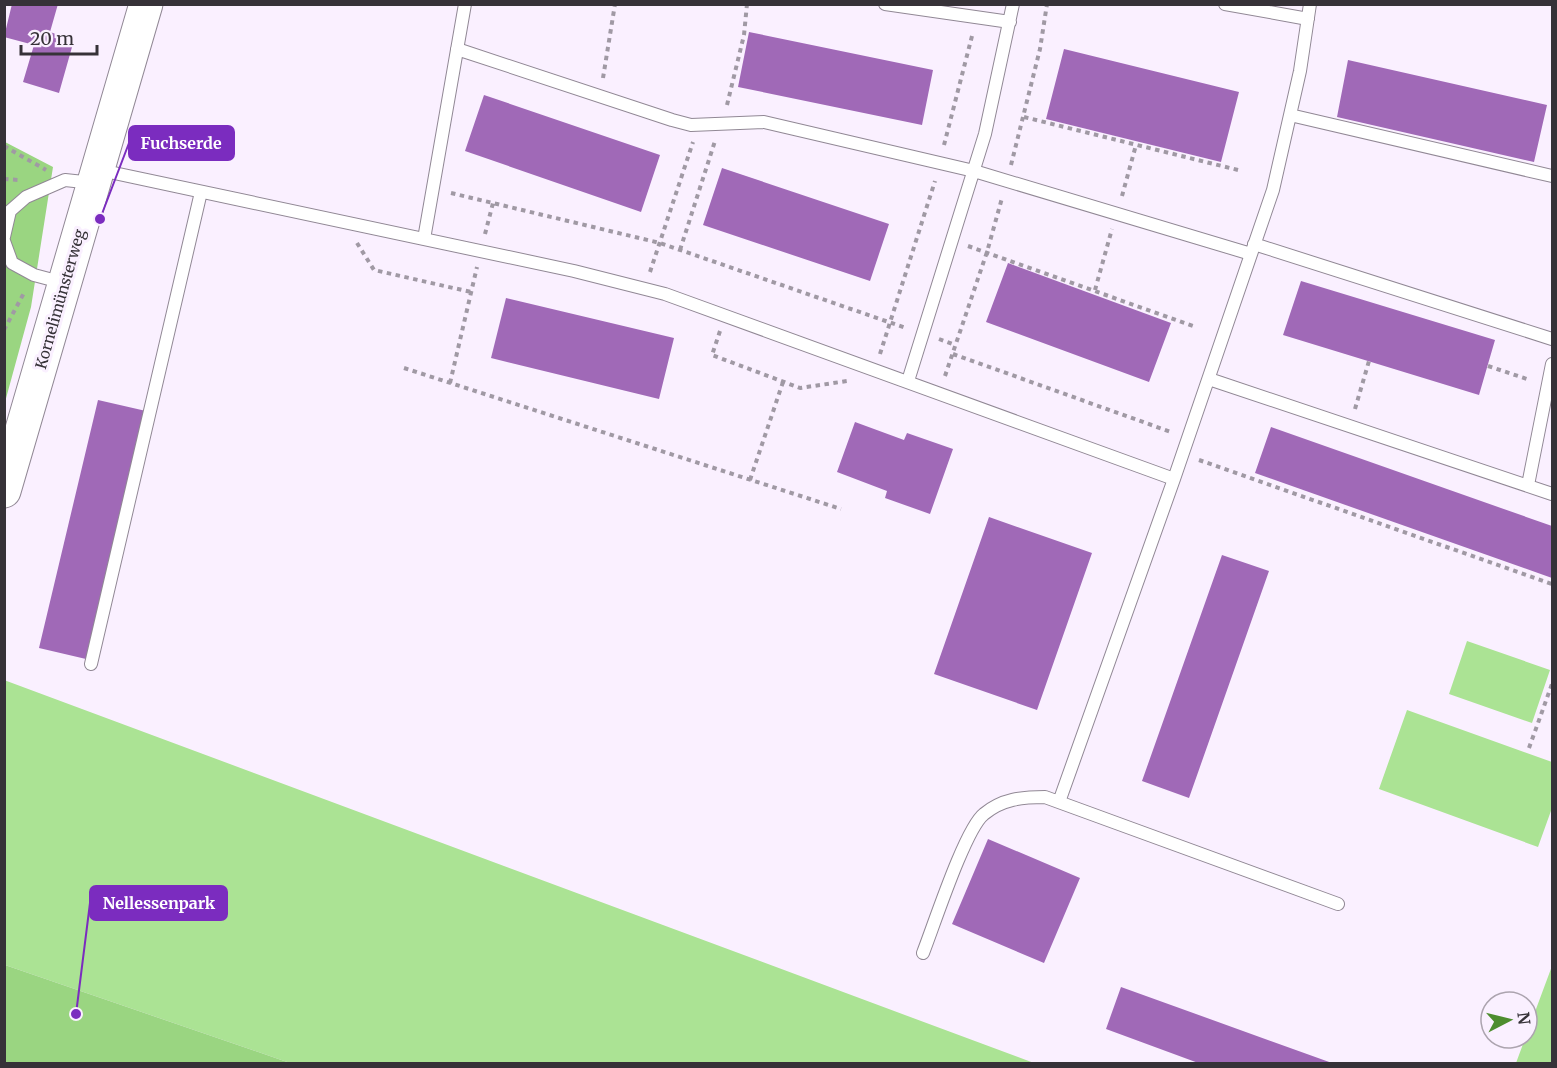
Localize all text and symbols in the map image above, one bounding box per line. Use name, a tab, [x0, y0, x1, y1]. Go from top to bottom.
scale bar	[21, 18, 98, 56]
text: 20 m	[30, 27, 74, 50]
callout: Fuchserde	[129, 126, 234, 160]
text: Fuchserde	[140, 133, 222, 153]
street label: Kornelimünsterweg	[31, 227, 89, 371]
callout: Nellessenpark	[90, 886, 227, 920]
text: Nellessenpark	[103, 893, 216, 913]
north arrow	[1479, 990, 1539, 1050]
text: N	[1513, 1011, 1535, 1026]

